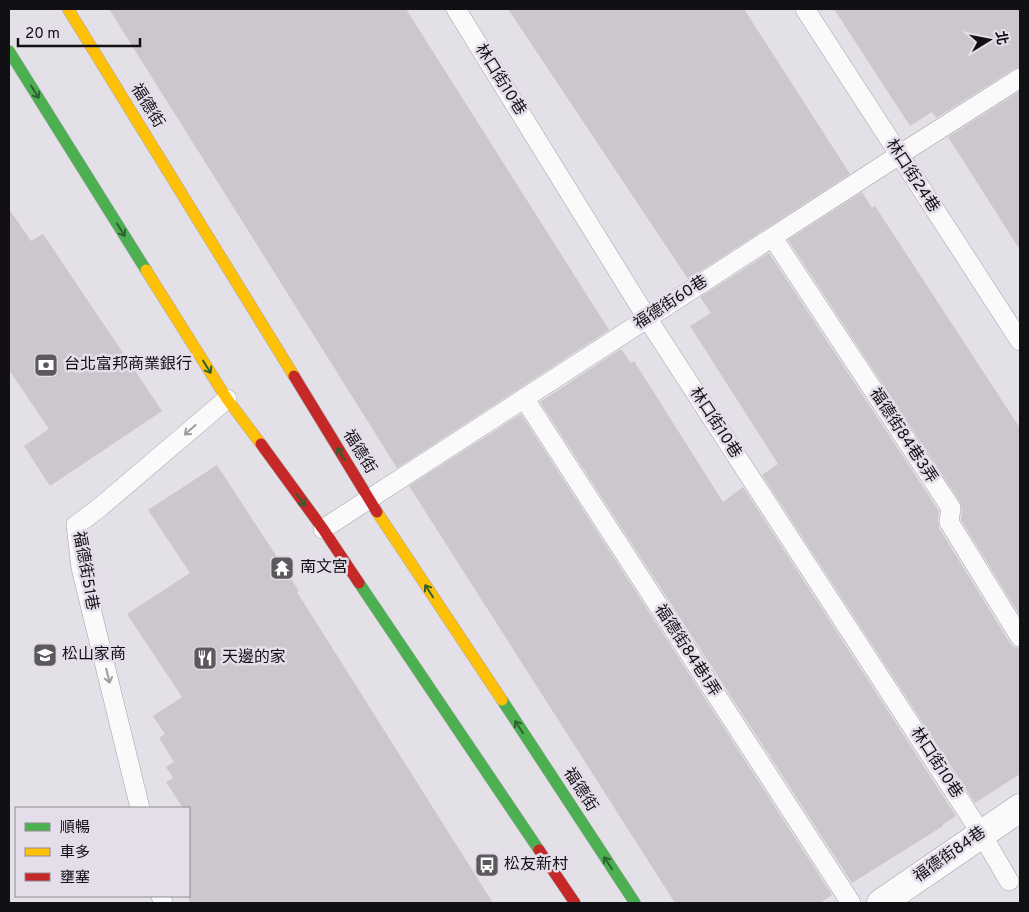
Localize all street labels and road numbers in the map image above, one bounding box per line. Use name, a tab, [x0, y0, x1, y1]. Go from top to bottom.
street label: 林口街10巷	[470, 41, 530, 119]
street label: 福德街	[126, 80, 168, 132]
street label: 林口街24巷	[881, 136, 943, 216]
street label: 福德街60巷	[630, 272, 712, 334]
street label: 林口街10巷	[685, 384, 745, 462]
street label: 福德街84巷3弄	[865, 385, 941, 487]
street label: 福德街	[338, 426, 380, 478]
street label: 福德街51巷	[68, 530, 102, 612]
street label: 福德街84巷1弄	[650, 601, 724, 701]
street label: 林口街10巷	[906, 724, 966, 802]
street label: 福德街	[559, 764, 601, 816]
street label: 福德街84巷	[910, 823, 990, 887]

